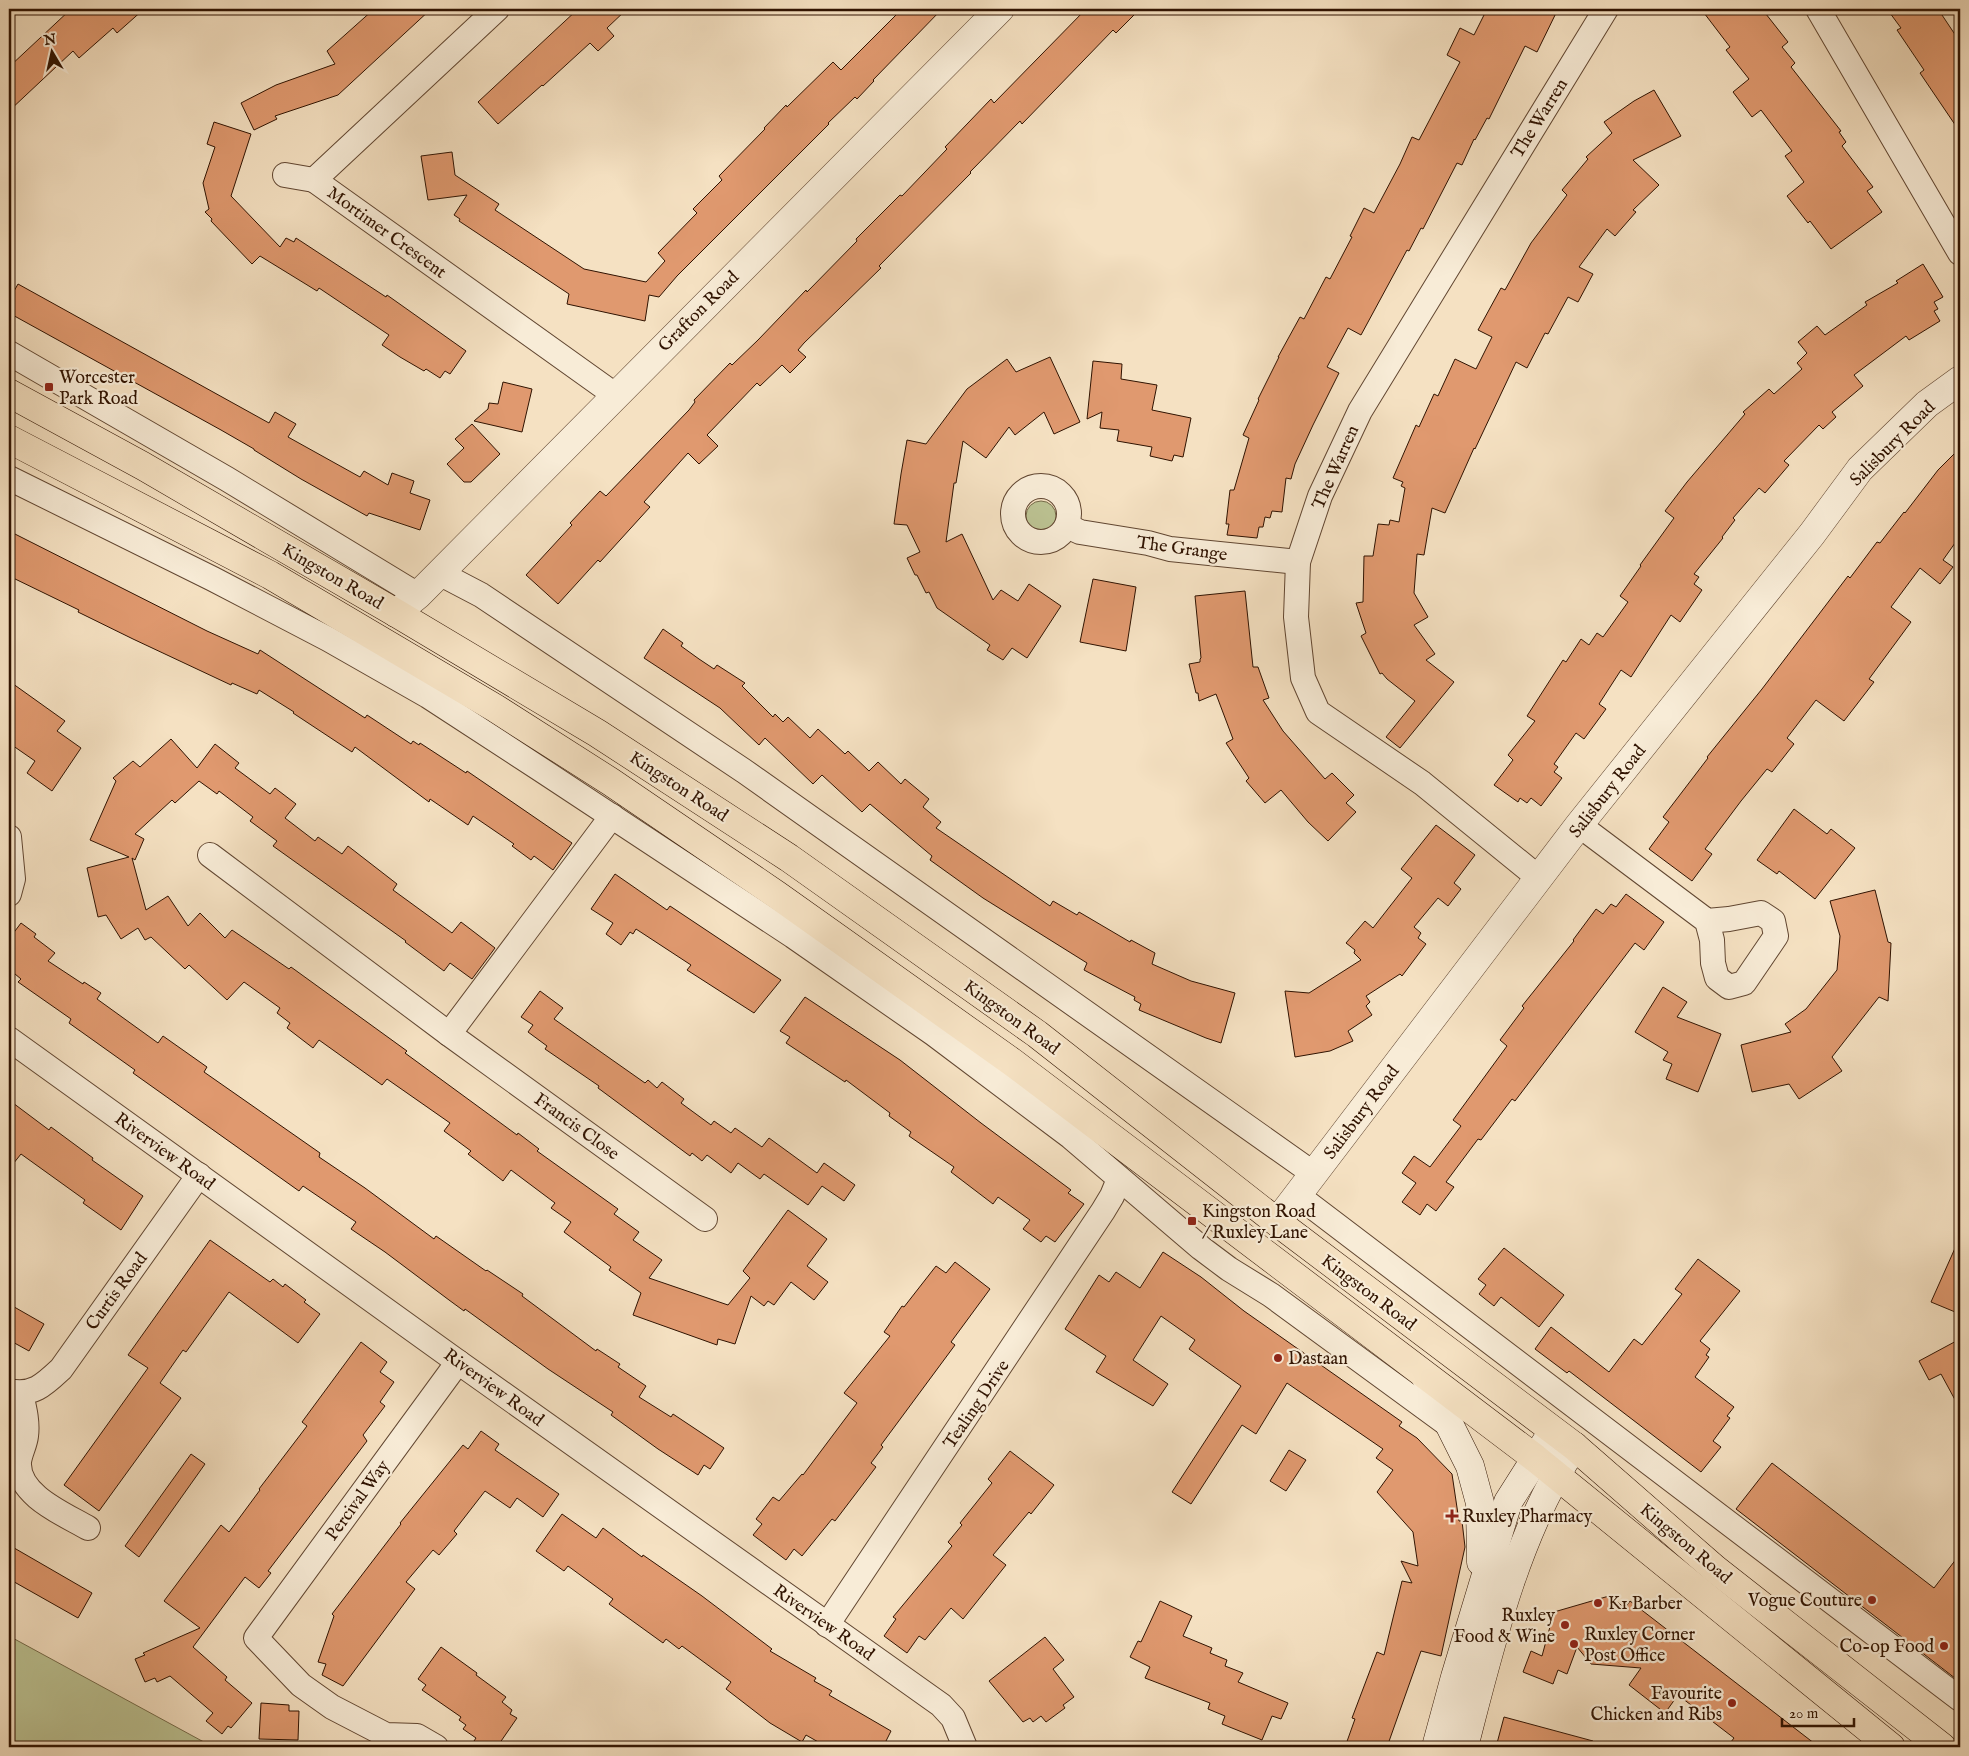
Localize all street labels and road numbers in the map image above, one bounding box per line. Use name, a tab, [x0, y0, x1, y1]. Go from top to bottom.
street label: The Warren	[1507, 74, 1574, 163]
street label: Mortimer Crescent	[322, 182, 450, 284]
street label: Grafton Road	[654, 266, 745, 357]
street label: Salisbury Road	[1845, 396, 1941, 492]
street label: The Warren	[1308, 422, 1365, 513]
street label: The Grange	[1135, 532, 1229, 567]
street label: Kingston Road	[277, 539, 387, 616]
street label: Salisbury Road	[1565, 740, 1652, 843]
street label: Kingston Road	[624, 747, 732, 828]
street label: Kingston Road	[958, 976, 1064, 1061]
street label: Salisbury Road	[1319, 1061, 1405, 1165]
street label: Francis Close	[529, 1089, 623, 1166]
street label: Riverview Road	[109, 1108, 219, 1197]
street label: Curtis Road	[81, 1248, 153, 1335]
street label: Kingston Road	[1316, 1250, 1421, 1337]
street label: Riverview Road	[438, 1344, 548, 1433]
street label: Tealing Drive	[939, 1356, 1015, 1454]
street label: Percival Way	[321, 1456, 395, 1546]
street label: Kingston Road	[1634, 1499, 1736, 1590]
street label: Riverview Road	[768, 1580, 879, 1667]

